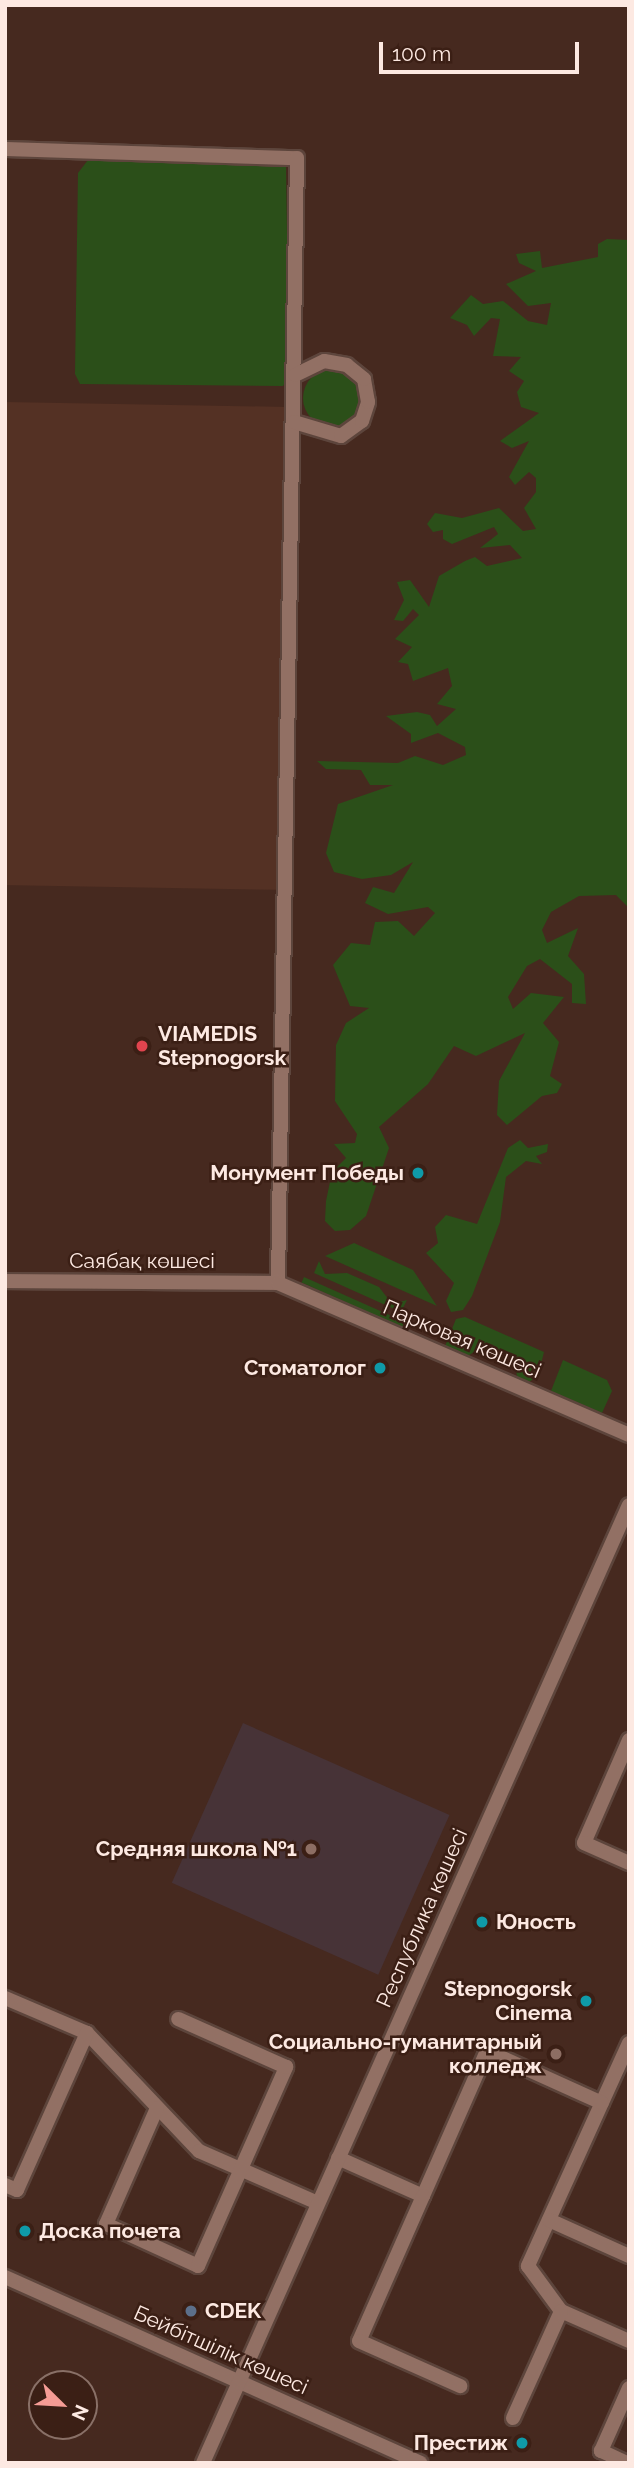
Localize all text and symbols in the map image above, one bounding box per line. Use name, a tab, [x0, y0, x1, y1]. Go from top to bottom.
scale bar	[382, 28, 582, 72]
text: 100 m	[392, 41, 451, 66]
place label: VIAMEDIS Stepnogorsk	[158, 1021, 286, 1071]
marker: VIAMEDIS Stepnogorsk	[132, 1036, 152, 1056]
place label: Монумент Победы	[210, 1160, 404, 1186]
marker: Монумент Победы	[410, 1165, 426, 1181]
street label: Саябақ көшесі	[69, 1248, 215, 1274]
street label: Парковая көшесі	[379, 1294, 545, 1384]
place label: Стоматолог	[244, 1355, 366, 1381]
marker: Стоматолог	[372, 1360, 388, 1376]
street label: Республика көшесі	[371, 1825, 473, 2011]
place label: Средняя школа №1	[96, 1836, 297, 1862]
marker: Средняя школа №1	[303, 1841, 319, 1857]
place label: Юность	[496, 1909, 576, 1935]
marker: Юность	[474, 1914, 490, 1930]
place label: Stepnogorsk Cinema	[444, 1976, 572, 2026]
marker: Stepnogorsk Cinema	[578, 1993, 594, 2009]
place label: Социально-гуманитарный колледж	[269, 2029, 542, 2079]
marker: Социально-гуманитарный колледж	[548, 2046, 564, 2062]
place label: Доска почета	[39, 2218, 181, 2244]
marker: Доска почета	[17, 2223, 33, 2239]
place label: CDEK	[205, 2298, 261, 2324]
street label: Бейбітшілік көшесі	[130, 2300, 312, 2400]
marker: CDEK	[183, 2303, 199, 2319]
north arrow	[28, 2370, 98, 2440]
text: N	[67, 2402, 93, 2424]
place label: Престиж	[414, 2430, 508, 2456]
marker: Престиж	[514, 2435, 530, 2451]

